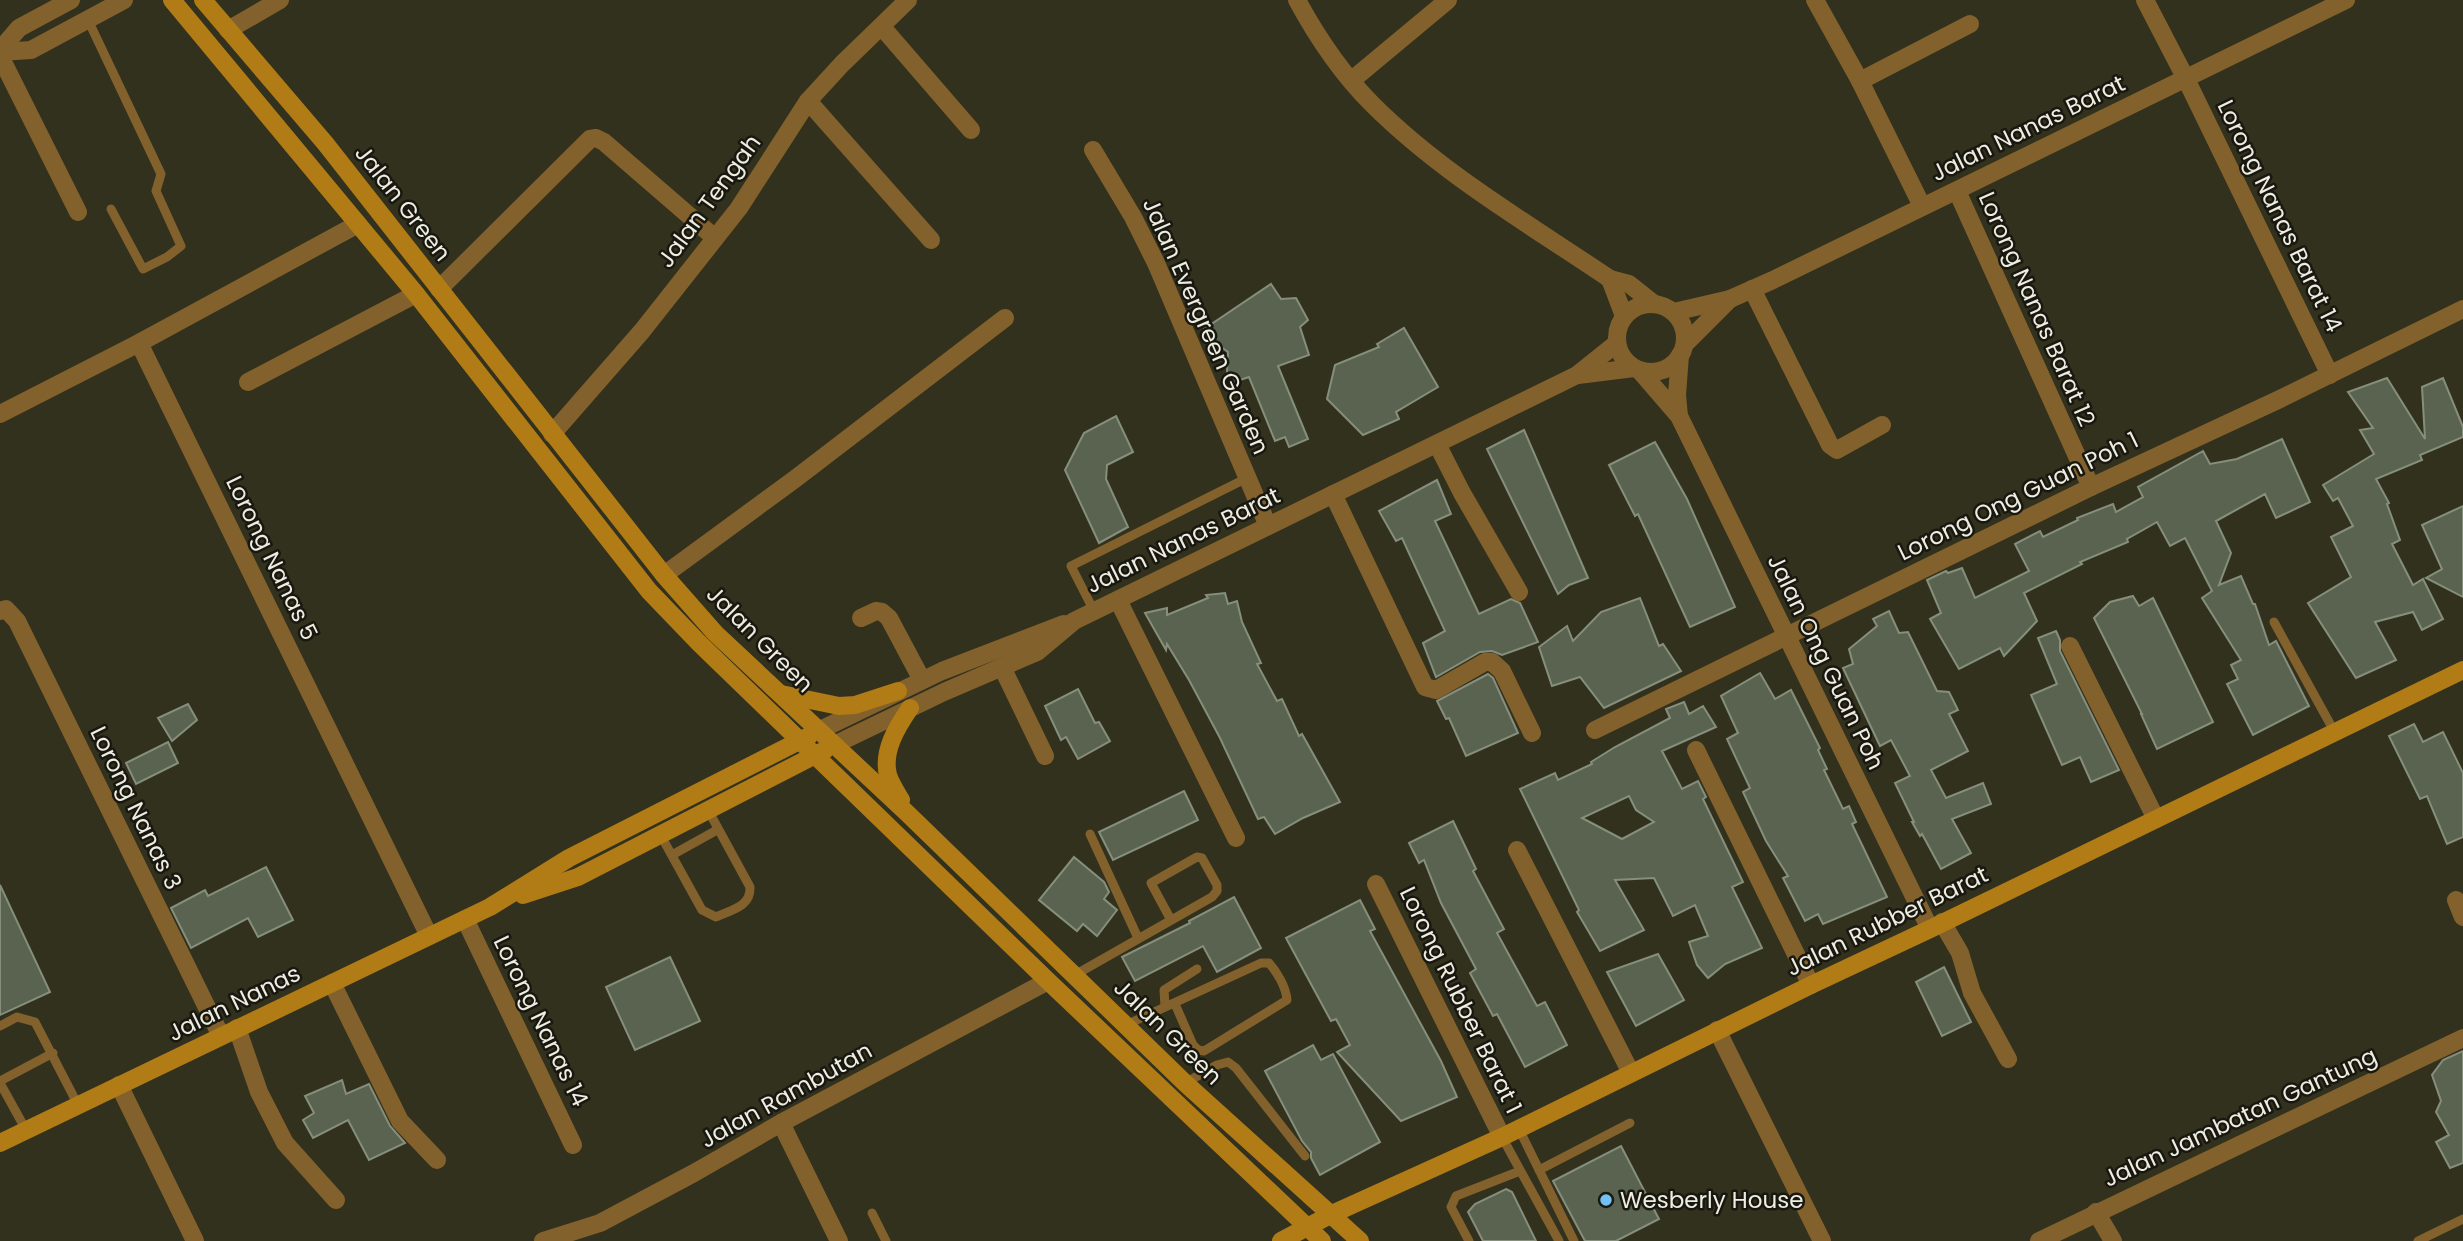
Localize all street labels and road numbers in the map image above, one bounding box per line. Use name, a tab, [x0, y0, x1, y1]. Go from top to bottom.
street label: Jalan Nanas Barat	[1926, 67, 2130, 189]
street label: Lorong Nanas Barat 14	[2210, 95, 2350, 337]
street label: Jalan Tengah	[650, 128, 768, 274]
street label: Jalan Green	[347, 138, 459, 268]
street label: Lorong Nanas Barat 12	[1971, 187, 2103, 431]
street label: Jalan Evergreen Garden	[1135, 193, 1277, 459]
street label: Lorong Ong Guan Poh 1	[1892, 424, 2144, 568]
street label: Lorong Nanas 5	[218, 471, 326, 645]
street label: Jalan Nanas Barat	[1081, 479, 1285, 601]
street label: Jalan Ong Guan Poh	[1760, 549, 1892, 775]
street label: Jalan Green	[699, 578, 821, 700]
street label: Lorong Nanas 3	[83, 721, 189, 895]
street label: Jalan Rubber Barat	[1781, 858, 1993, 984]
street label: Lorong Rubber Barat 1	[1392, 881, 1530, 1119]
street label: Lorong Nanas 14	[486, 930, 596, 1112]
street label: Jalan Nanas	[162, 957, 306, 1049]
street label: Jalan Green	[1107, 972, 1229, 1092]
street label: Jalan Rambutan	[694, 1034, 878, 1156]
street label: Jalan Jambatan Gantung	[2098, 1039, 2382, 1195]

